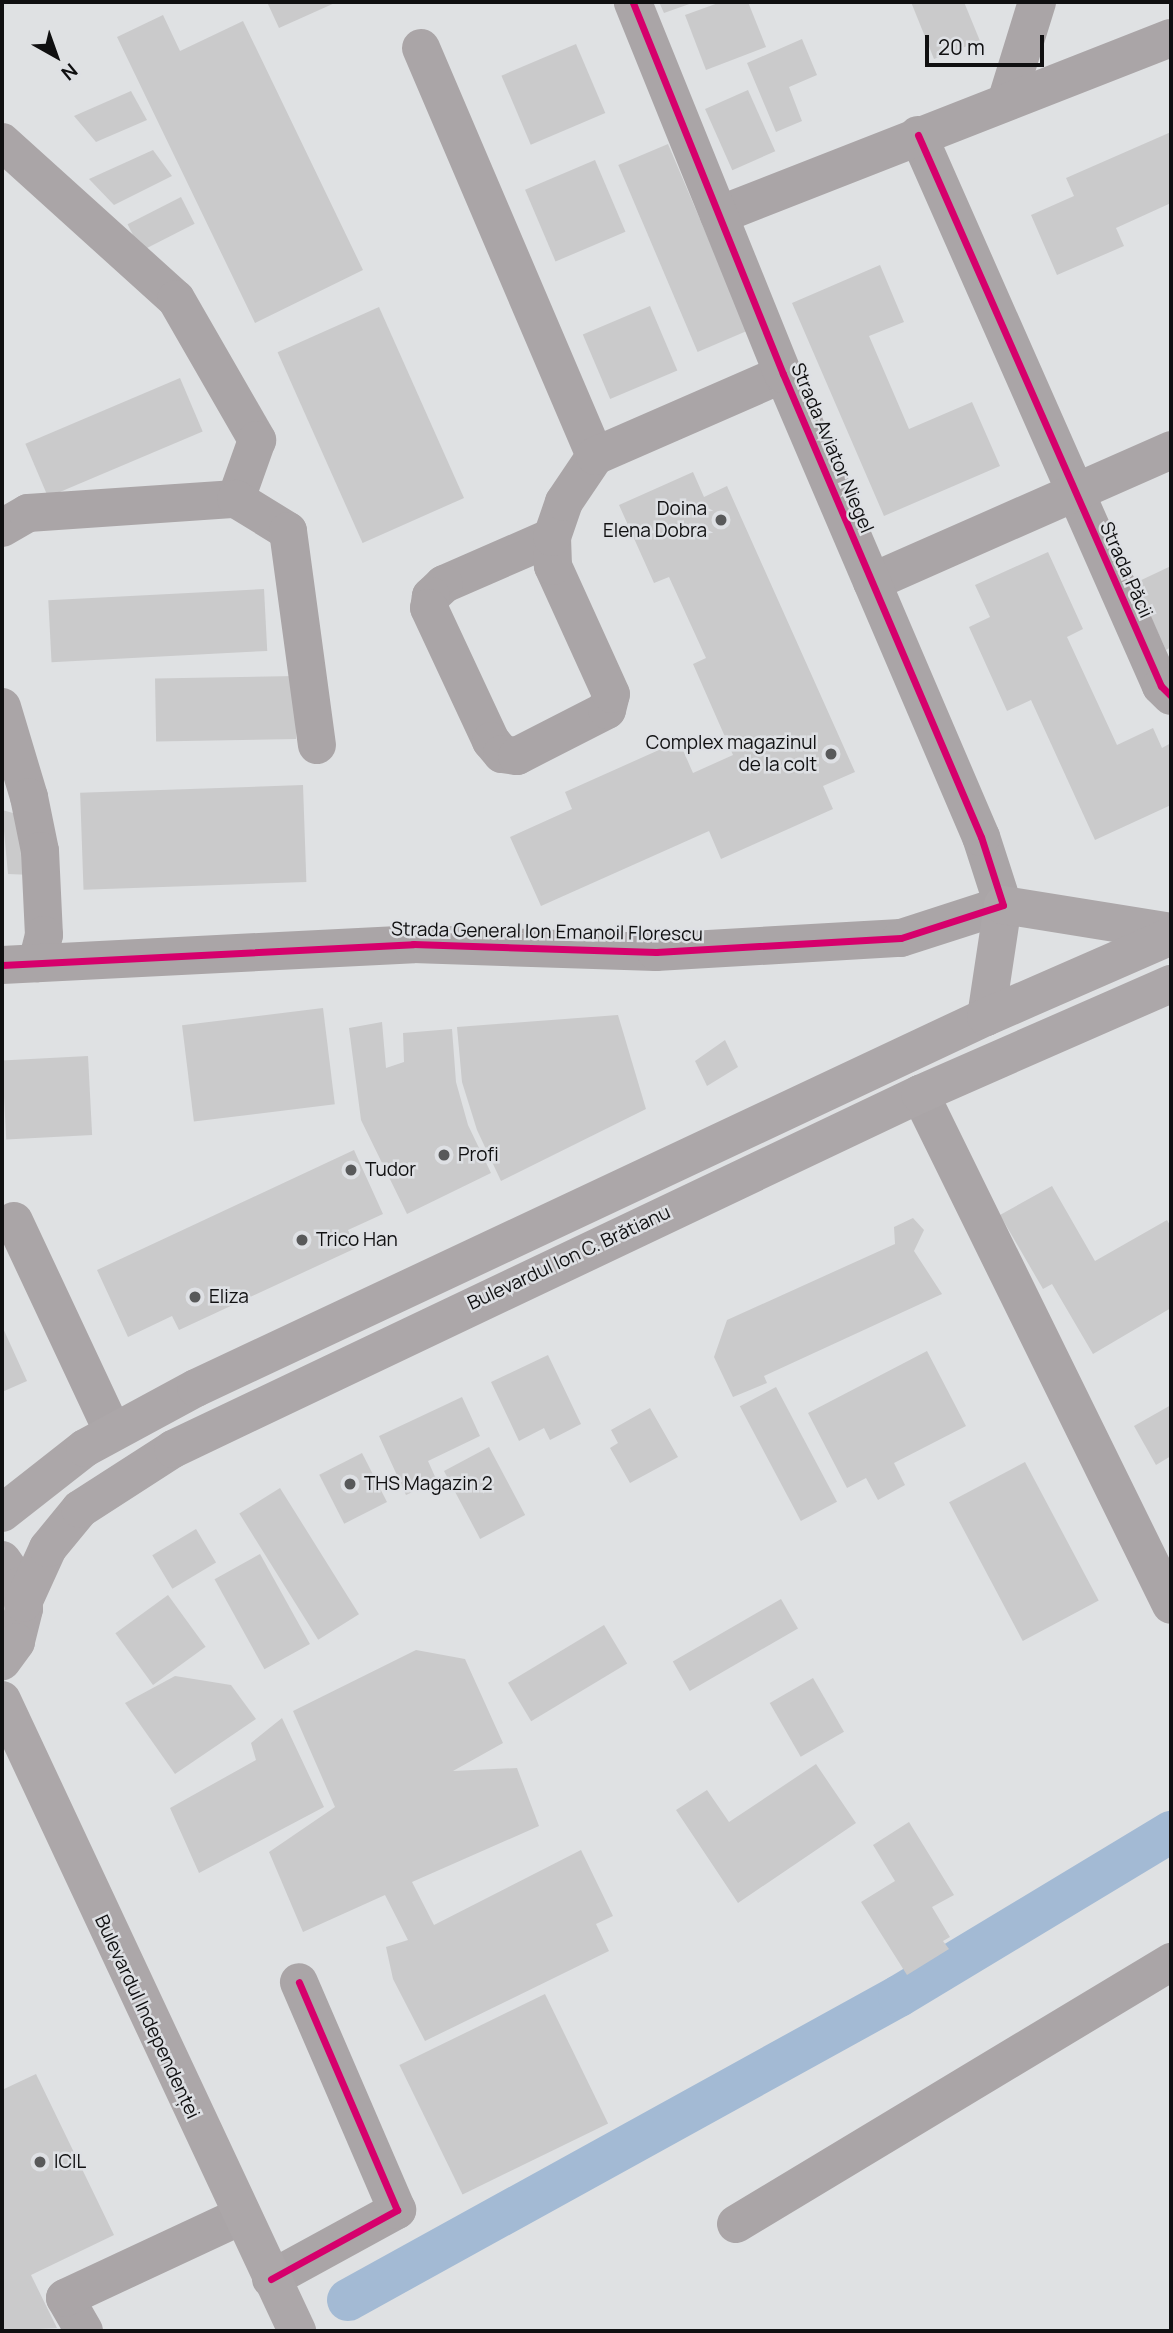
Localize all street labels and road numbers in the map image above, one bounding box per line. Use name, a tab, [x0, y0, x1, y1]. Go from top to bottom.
street label: Strada Aviator Niegel	[786, 360, 878, 536]
street label: Strada Păcii	[1095, 518, 1157, 622]
street label: Strada General Ion Emanoil Florescu	[391, 918, 703, 946]
street label: Bulevardul Ion C. Brătianu	[464, 1201, 674, 1315]
street label: Bulevardul Independenței	[90, 1911, 204, 2123]

